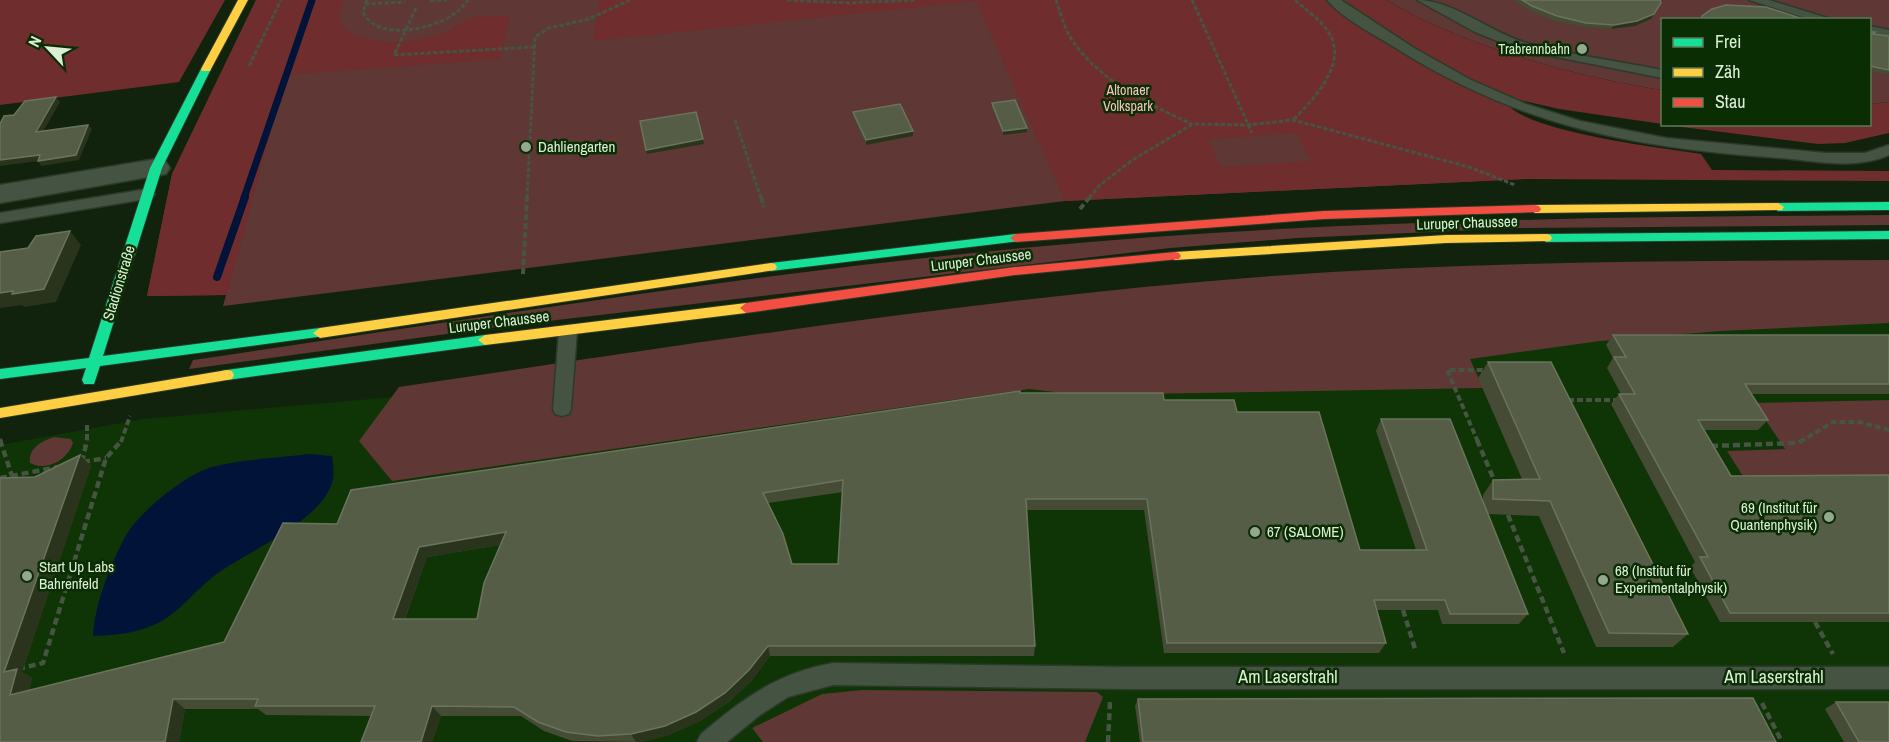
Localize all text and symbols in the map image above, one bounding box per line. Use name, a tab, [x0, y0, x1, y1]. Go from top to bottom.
north arrow	[18, 18, 78, 78]
legend	[1661, 18, 1871, 126]
text: Frei	[1715, 29, 1741, 54]
text: N	[23, 32, 46, 51]
place label: Trabrennbahn	[1498, 40, 1570, 58]
marker: Trabrennbahn	[1575, 42, 1589, 56]
text: Zäh	[1715, 59, 1740, 84]
park label: Altonaer Volkspark	[1103, 81, 1153, 115]
text: Stau	[1715, 89, 1745, 114]
place label: Dahliengarten	[538, 136, 615, 157]
marker: Dahliengarten	[519, 140, 533, 154]
street label: Luruper Chaussee	[1416, 210, 1518, 235]
street label: Stadionstraße	[97, 243, 140, 323]
street label: Luruper Chaussee	[929, 243, 1033, 276]
street label: Luruper Chaussee	[447, 305, 551, 338]
place label: 69 (Institut für Quantenphysik)	[1730, 497, 1817, 535]
marker: 69 (Institut für Quantenphysik)	[1822, 510, 1836, 524]
place label: 67 (SALOME)	[1267, 521, 1344, 542]
marker: 67 (SALOME)	[1248, 525, 1262, 539]
place label: Start Up Labs Bahrenfeld	[39, 556, 114, 594]
place label: 68 (Institut für Experimentalphysik)	[1615, 560, 1727, 598]
marker: Start Up Labs Bahrenfeld	[20, 569, 34, 583]
marker: 68 (Institut für Experimentalphysik)	[1596, 573, 1610, 587]
street label: Am Laserstrahl	[1237, 664, 1338, 689]
street label: Am Laserstrahl	[1723, 664, 1824, 689]

